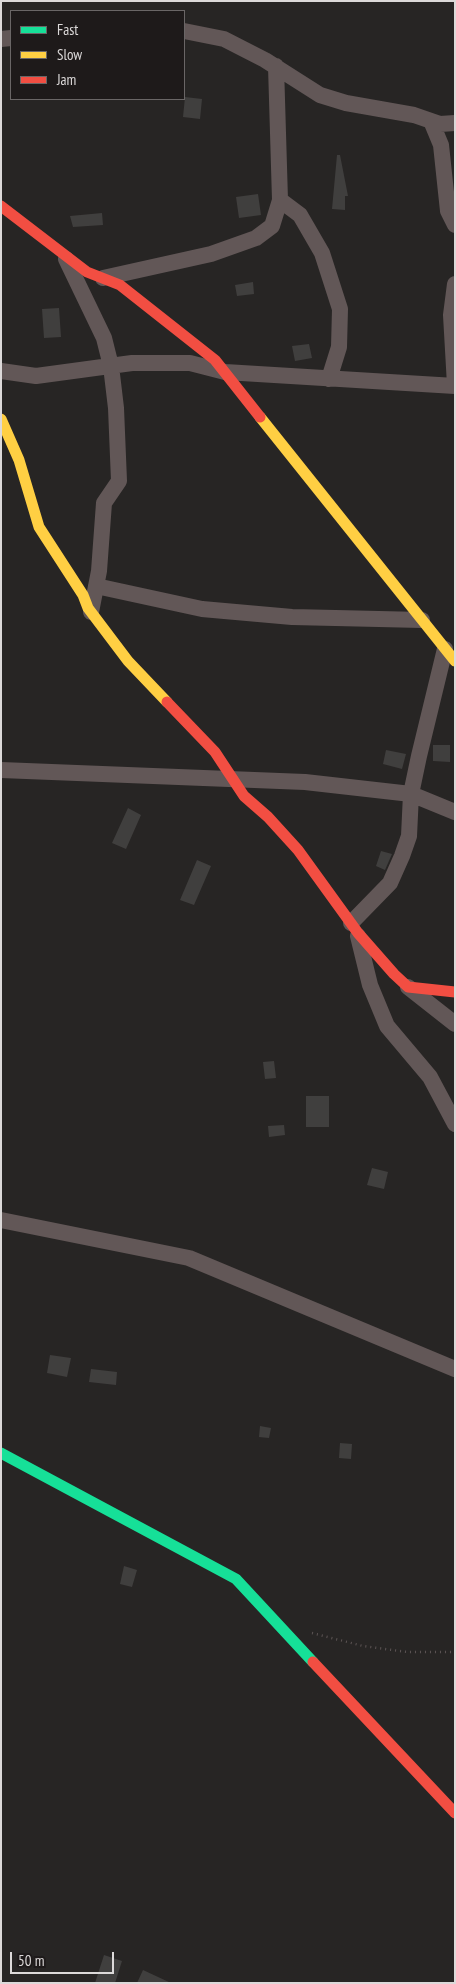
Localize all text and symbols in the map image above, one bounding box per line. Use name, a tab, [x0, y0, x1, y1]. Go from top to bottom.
legend	[10, 10, 185, 100]
text: Fast	[57, 20, 78, 39]
text: Slow	[57, 45, 82, 64]
text: Jam	[57, 70, 76, 89]
scale bar	[12, 1942, 116, 1974]
text: 50 m	[18, 1951, 44, 1970]

